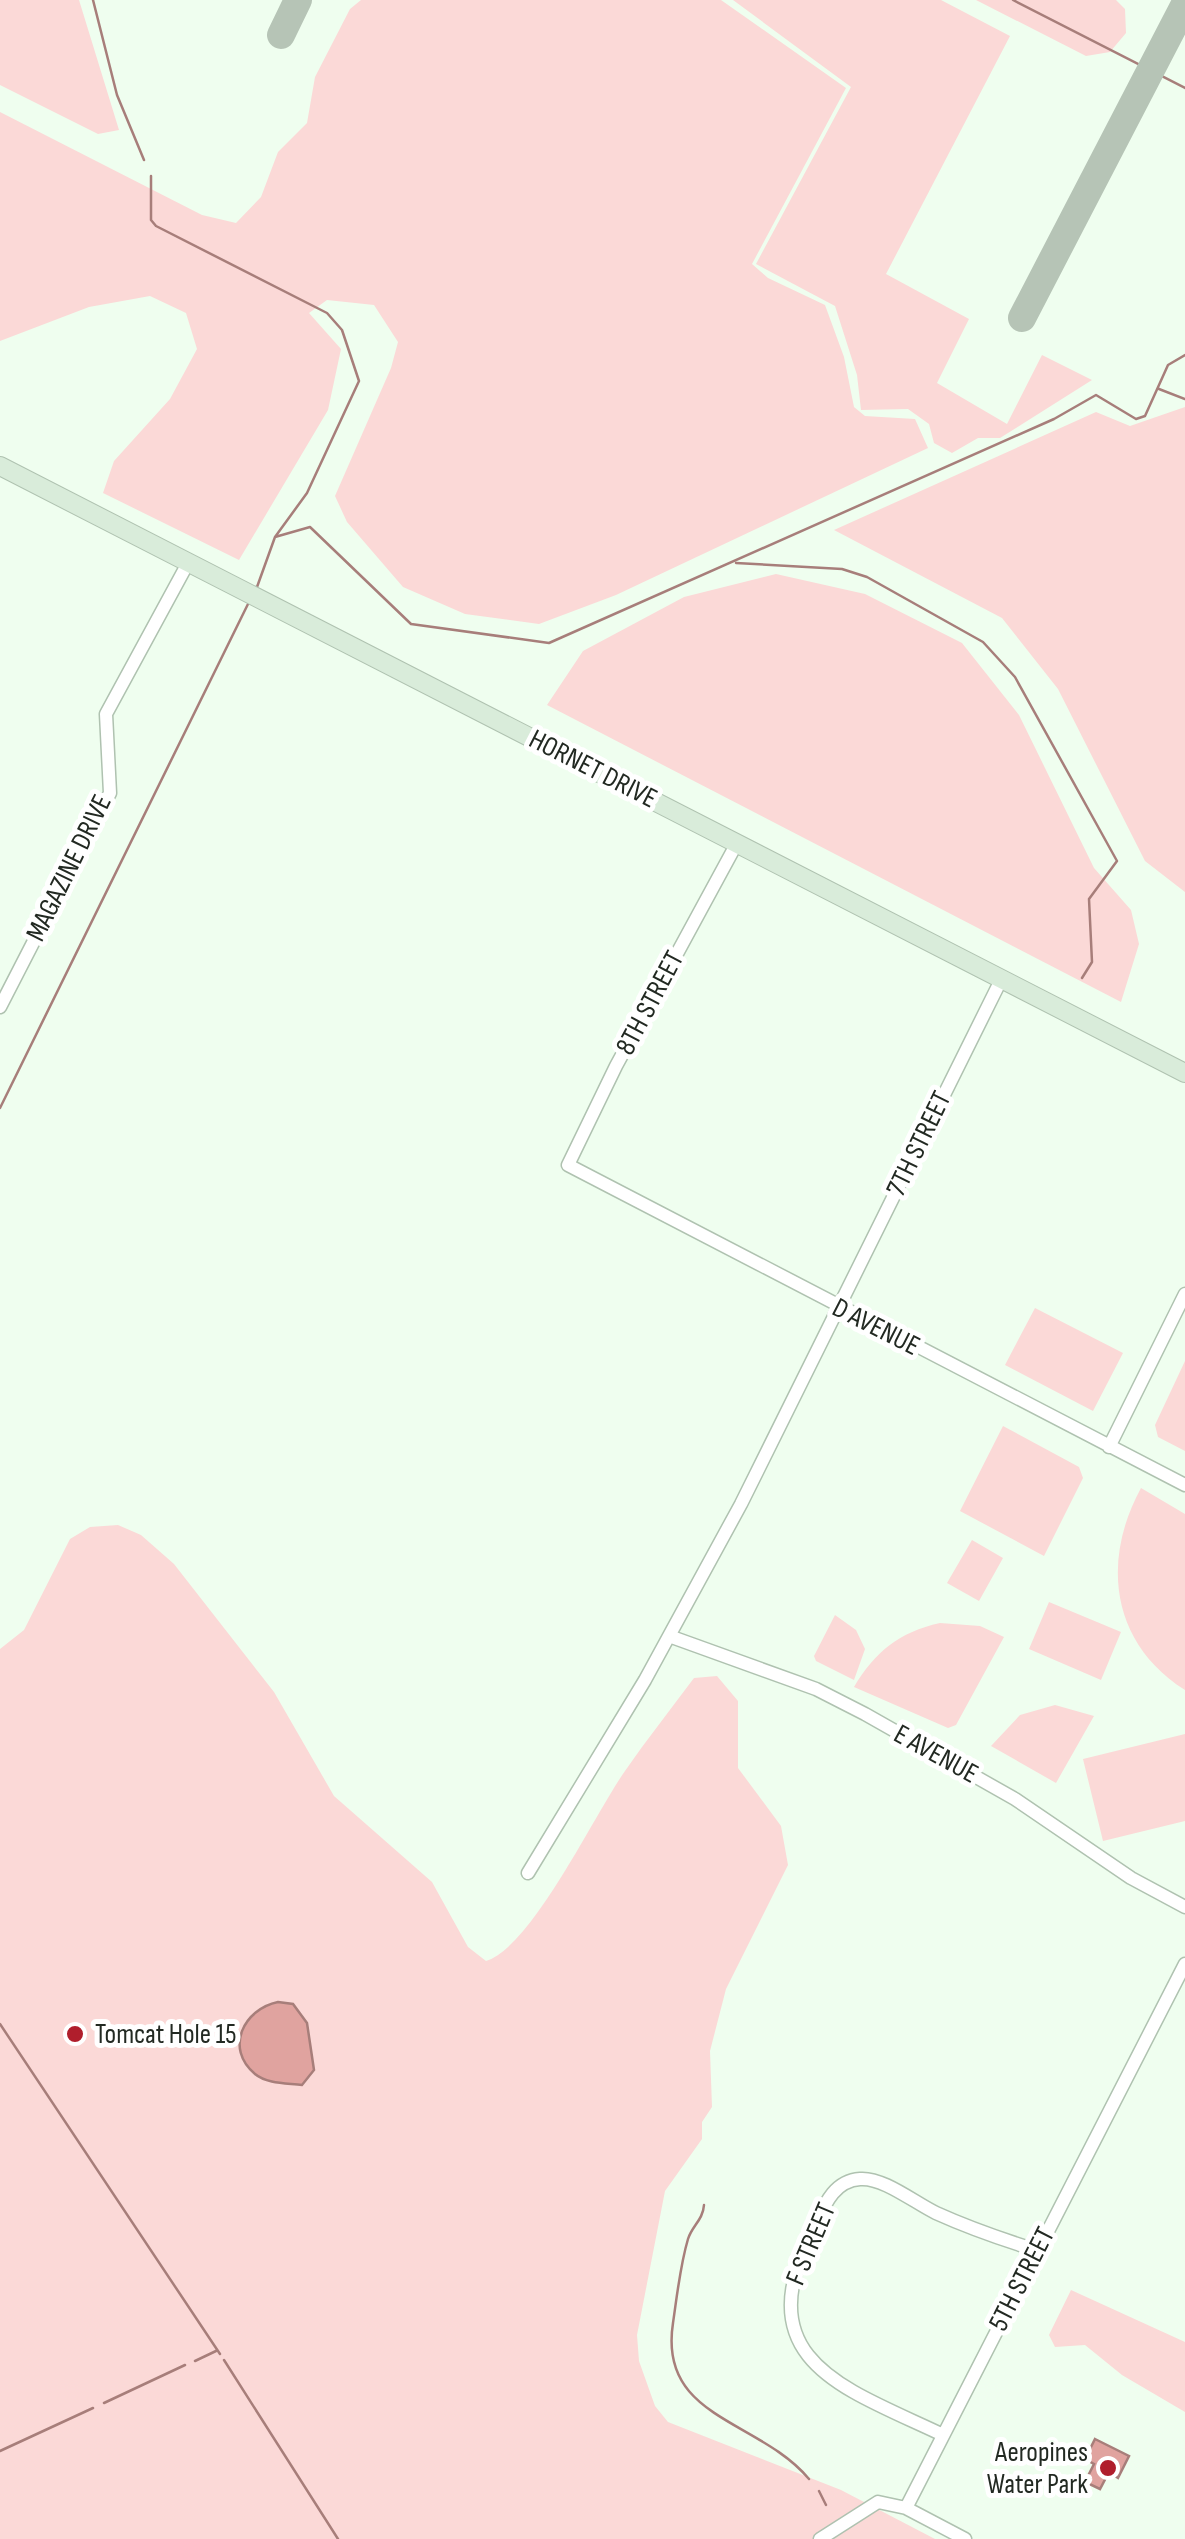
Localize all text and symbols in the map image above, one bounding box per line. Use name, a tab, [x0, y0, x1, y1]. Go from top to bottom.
street label: HORNET DRIVE	[524, 723, 662, 815]
street label: MAGAZINE DRIVE	[19, 789, 119, 947]
street label: 8TH STREET	[609, 945, 691, 1061]
street label: 7TH STREET	[879, 1086, 959, 1202]
street label: D AVENUE	[827, 1291, 925, 1363]
street label: E AVENUE	[888, 1718, 984, 1790]
place label: Tomcat Hole 15	[95, 2018, 237, 2051]
marker: Tomcat Hole 15	[64, 2023, 86, 2045]
street label: F STREET	[779, 2198, 843, 2290]
street label: 5TH STREET	[982, 2222, 1062, 2336]
place label: Aeropines Water Park	[987, 2436, 1088, 2501]
marker: Aeropines Water Park	[1097, 2457, 1119, 2479]

